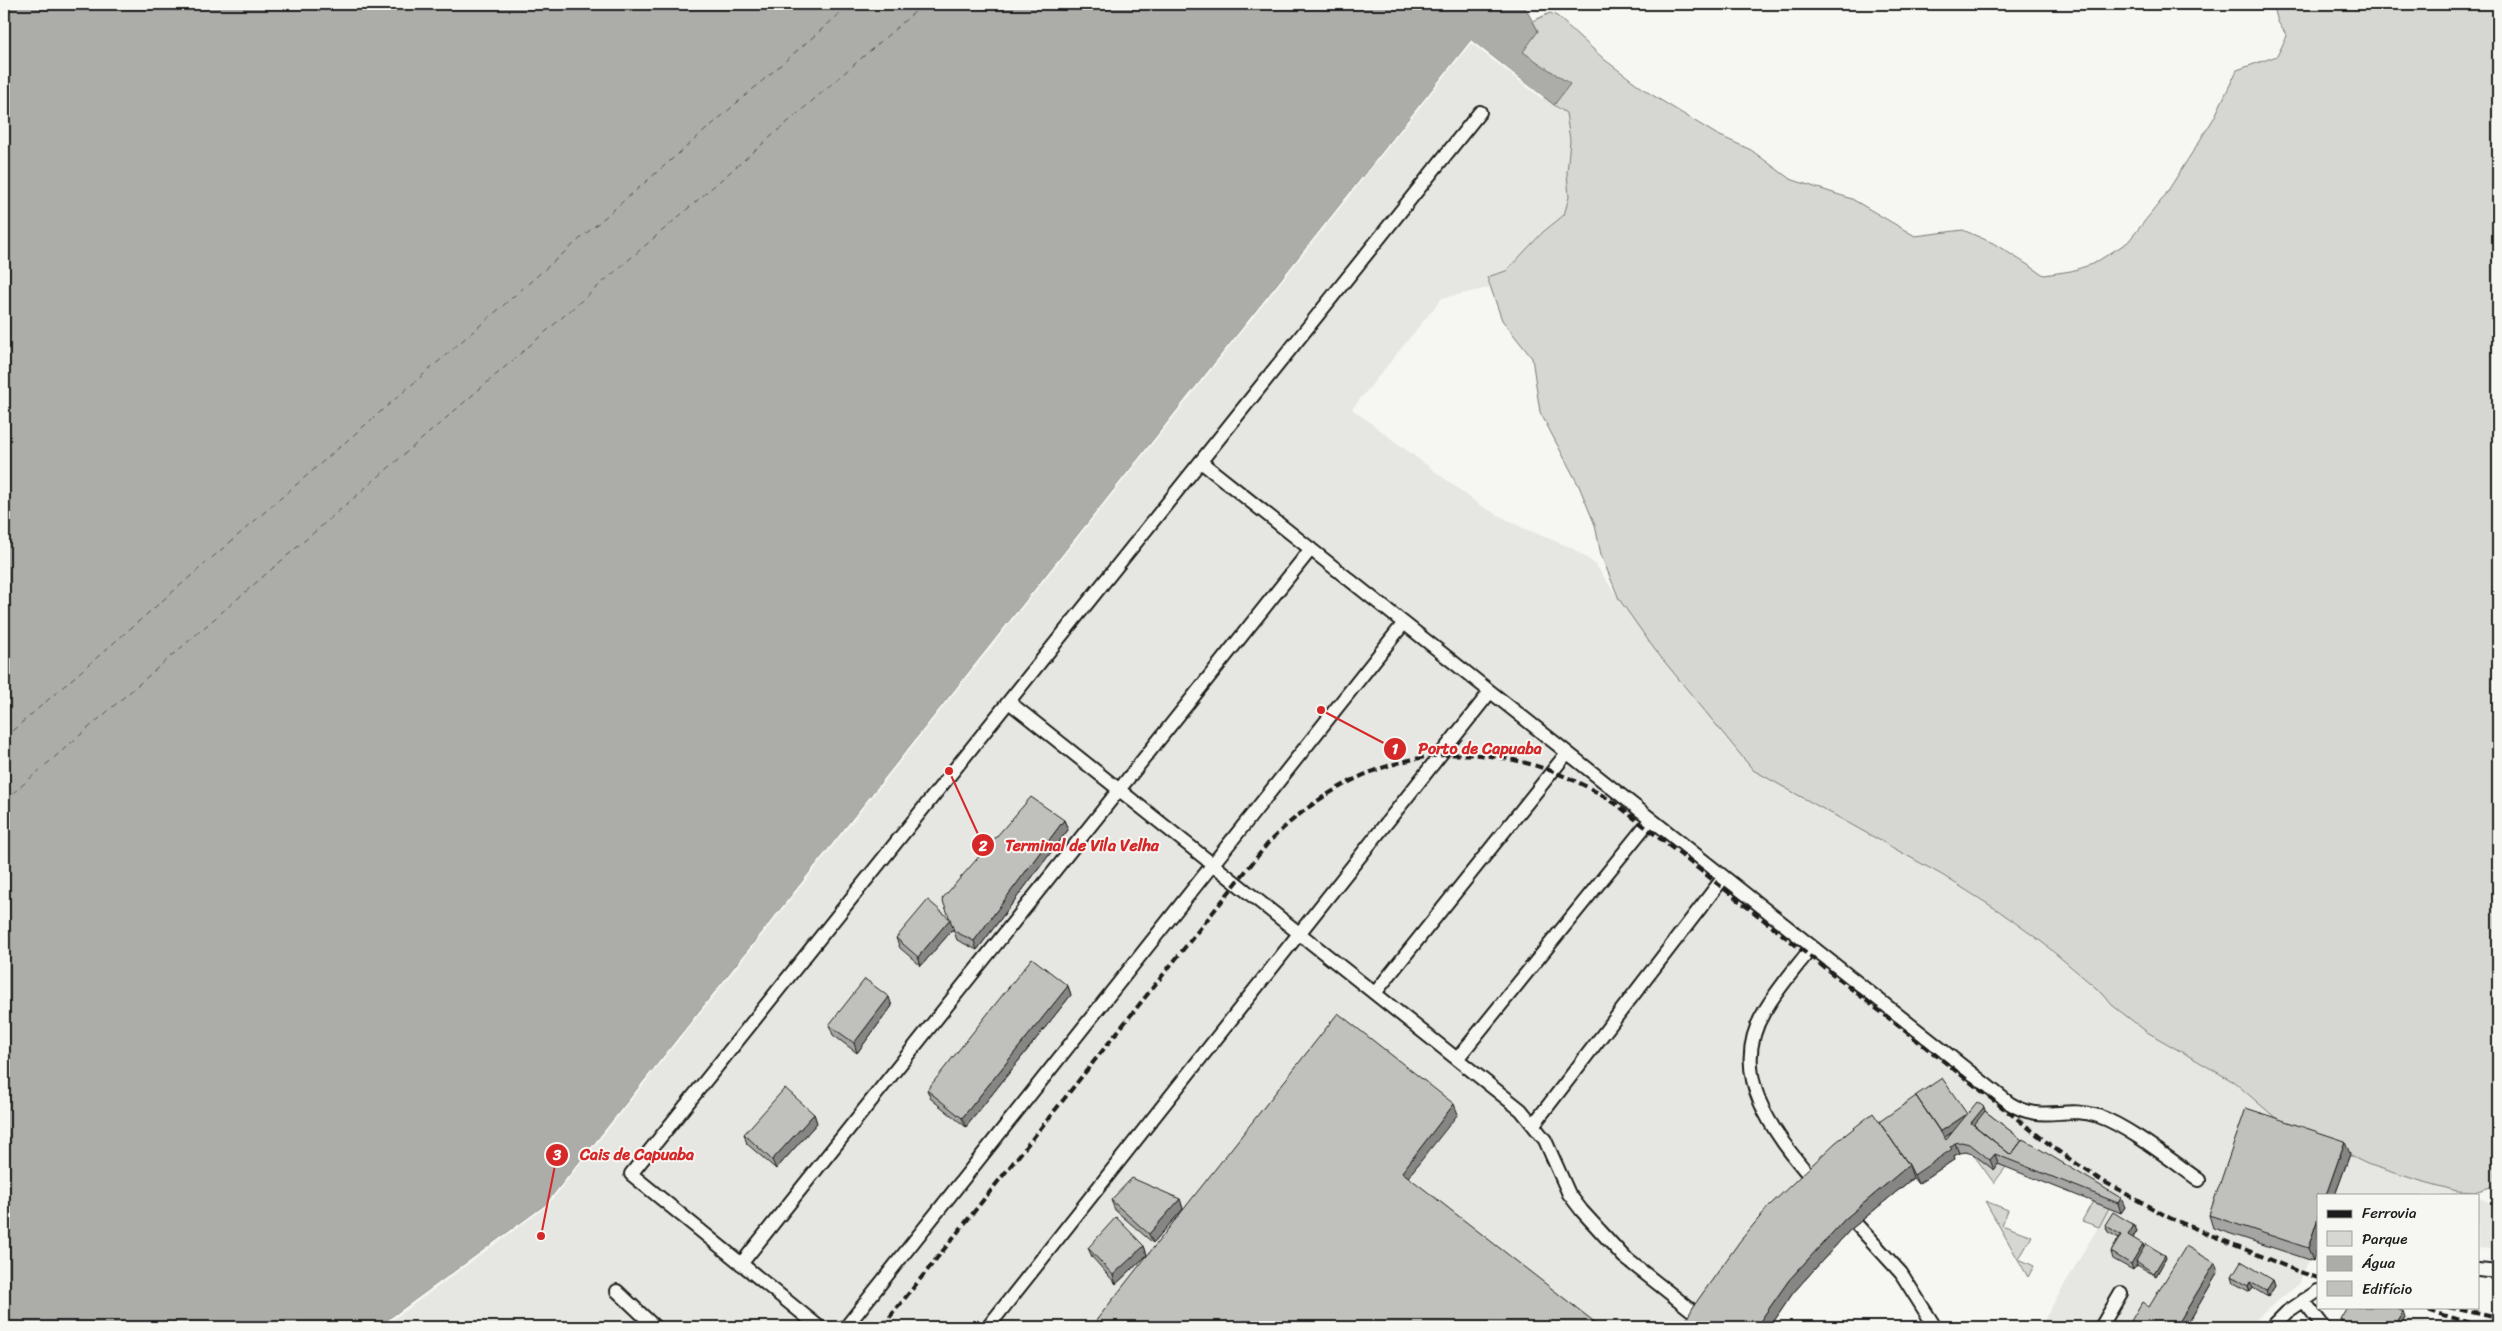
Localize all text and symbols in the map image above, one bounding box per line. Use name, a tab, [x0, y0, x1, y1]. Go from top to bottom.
callout: Porto de Capuaba	[1383, 733, 1552, 764]
text: Porto de Capuaba	[1418, 734, 1542, 763]
text: 1	[1392, 736, 1399, 762]
callout: Terminal de Vila Velha	[970, 830, 1169, 861]
text: Terminal de Vila Velha	[1005, 831, 1160, 860]
text: 2	[978, 833, 988, 859]
callout: Cais de Capuaba	[545, 1139, 704, 1170]
text: Cais de Capuaba	[579, 1140, 694, 1169]
text: 3	[552, 1142, 562, 1168]
legend	[2317, 1194, 2480, 1308]
text: Ferrovia	[2362, 1200, 2417, 1226]
text: Parque	[2362, 1226, 2407, 1252]
text: Água	[2361, 1250, 2395, 1276]
text: Edifício	[2362, 1276, 2413, 1302]

